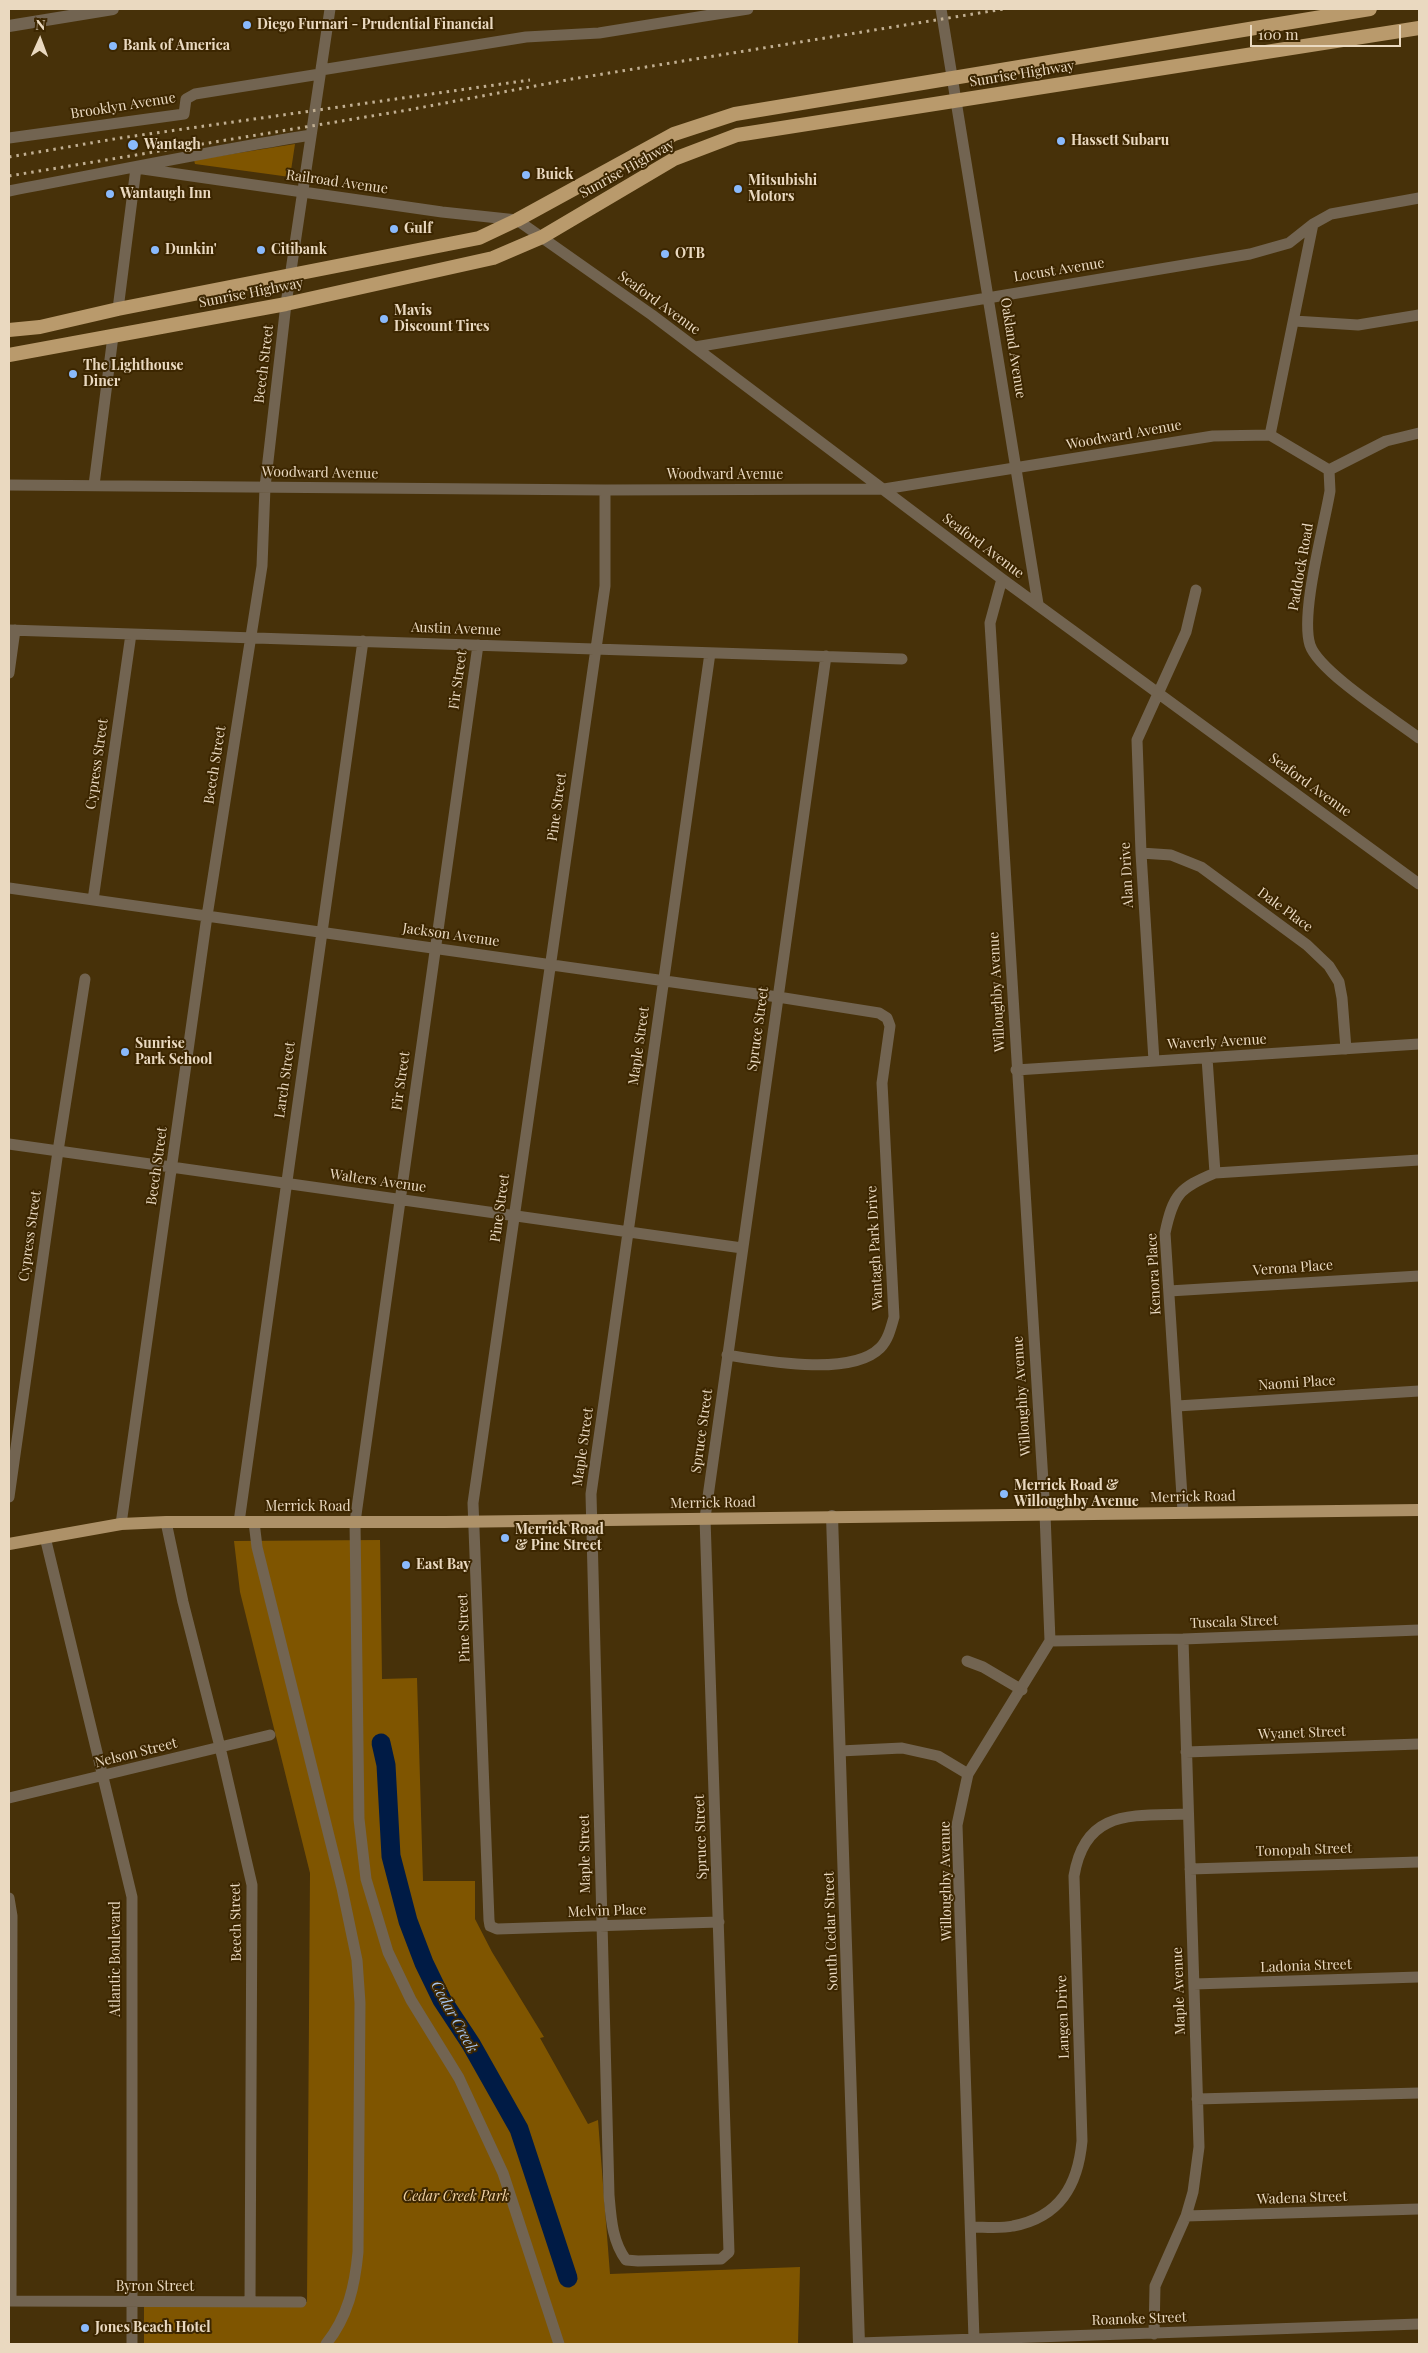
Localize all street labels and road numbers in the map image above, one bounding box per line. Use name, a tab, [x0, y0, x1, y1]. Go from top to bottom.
street label: Sunrise Highway	[968, 57, 1076, 91]
street label: Brooklyn Avenue	[69, 89, 177, 123]
street label: Sunrise Highway	[577, 136, 677, 202]
street label: Railroad Avenue	[285, 167, 389, 197]
street label: Locust Avenue	[1012, 255, 1106, 285]
street label: Seaford Avenue	[615, 268, 703, 338]
street label: Sunrise Highway	[197, 275, 305, 311]
street label: Oakland Avenue	[997, 296, 1029, 400]
street label: Beech Street	[251, 324, 277, 404]
street label: Woodward Avenue	[1065, 417, 1183, 453]
street label: Woodward Avenue	[262, 464, 378, 482]
street label: Woodward Avenue	[667, 467, 783, 483]
street label: Seaford Avenue	[939, 510, 1027, 582]
street label: Paddock Road	[1285, 522, 1317, 612]
street label: Austin Avenue	[411, 619, 501, 639]
street label: Fir Street	[446, 649, 470, 711]
street label: Cypress Street	[82, 718, 112, 810]
street label: Beech Street	[201, 725, 229, 805]
street label: Seaford Avenue	[1266, 750, 1354, 820]
street label: Pine Street	[544, 772, 570, 842]
street label: Alan Drive	[1117, 842, 1137, 908]
street label: Dale Place	[1254, 884, 1316, 936]
street label: Jackson Avenue	[401, 920, 501, 950]
street label: Willoughby Avenue	[985, 932, 1009, 1052]
street label: Spruce Street	[744, 986, 772, 1072]
street label: Maple Street	[625, 1006, 653, 1086]
street label: Waverly Avenue	[1167, 1031, 1267, 1053]
street label: Larch Street	[271, 1041, 299, 1119]
street label: Fir Street	[389, 1050, 413, 1112]
street label: Beech Street	[143, 1126, 171, 1206]
street label: Walters Avenue	[329, 1166, 427, 1196]
street label: Pine Street	[487, 1173, 513, 1243]
street label: Wantagh Park Drive	[863, 1185, 887, 1311]
street label: Cypress Street	[15, 1190, 45, 1282]
street label: Kenora Place	[1143, 1233, 1165, 1315]
street label: Verona Place	[1252, 1257, 1334, 1279]
street label: Willoughby Avenue	[1009, 1335, 1035, 1457]
street label: Naomi Place	[1258, 1372, 1336, 1394]
street label: Spruce Street	[688, 1388, 716, 1474]
street label: Maple Street	[569, 1407, 597, 1487]
street label: Merrick Road	[1150, 1488, 1236, 1506]
street label: Merrick Road	[670, 1494, 756, 1512]
street label: Merrick Road	[265, 1499, 351, 1515]
street label: Pine Street	[454, 1593, 474, 1663]
street label: Tuscala Street	[1190, 1612, 1278, 1632]
street label: Wyanet Street	[1258, 1723, 1346, 1743]
street label: Nelson Street	[93, 1735, 179, 1771]
street label: Spruce Street	[691, 1794, 711, 1880]
street label: Maple Street	[576, 1814, 594, 1894]
street label: Willoughby Avenue	[937, 1821, 955, 1941]
street label: Tonopah Street	[1256, 1840, 1352, 1860]
street label: South Cedar Street	[821, 1871, 841, 1991]
street label: Beech Street	[227, 1882, 245, 1962]
street label: Atlantic Boulevard	[108, 1901, 124, 2017]
street label: Melvin Place	[567, 1901, 647, 1921]
street label: Maple Avenue	[1169, 1947, 1189, 2035]
street label: Ladonia Street	[1260, 1956, 1352, 1976]
street label: Langen Drive	[1053, 1975, 1073, 2059]
street label: Wadena Street	[1256, 2188, 1348, 2208]
street label: Byron Street	[116, 2279, 194, 2295]
street label: Roanoke Street	[1091, 2309, 1187, 2329]

